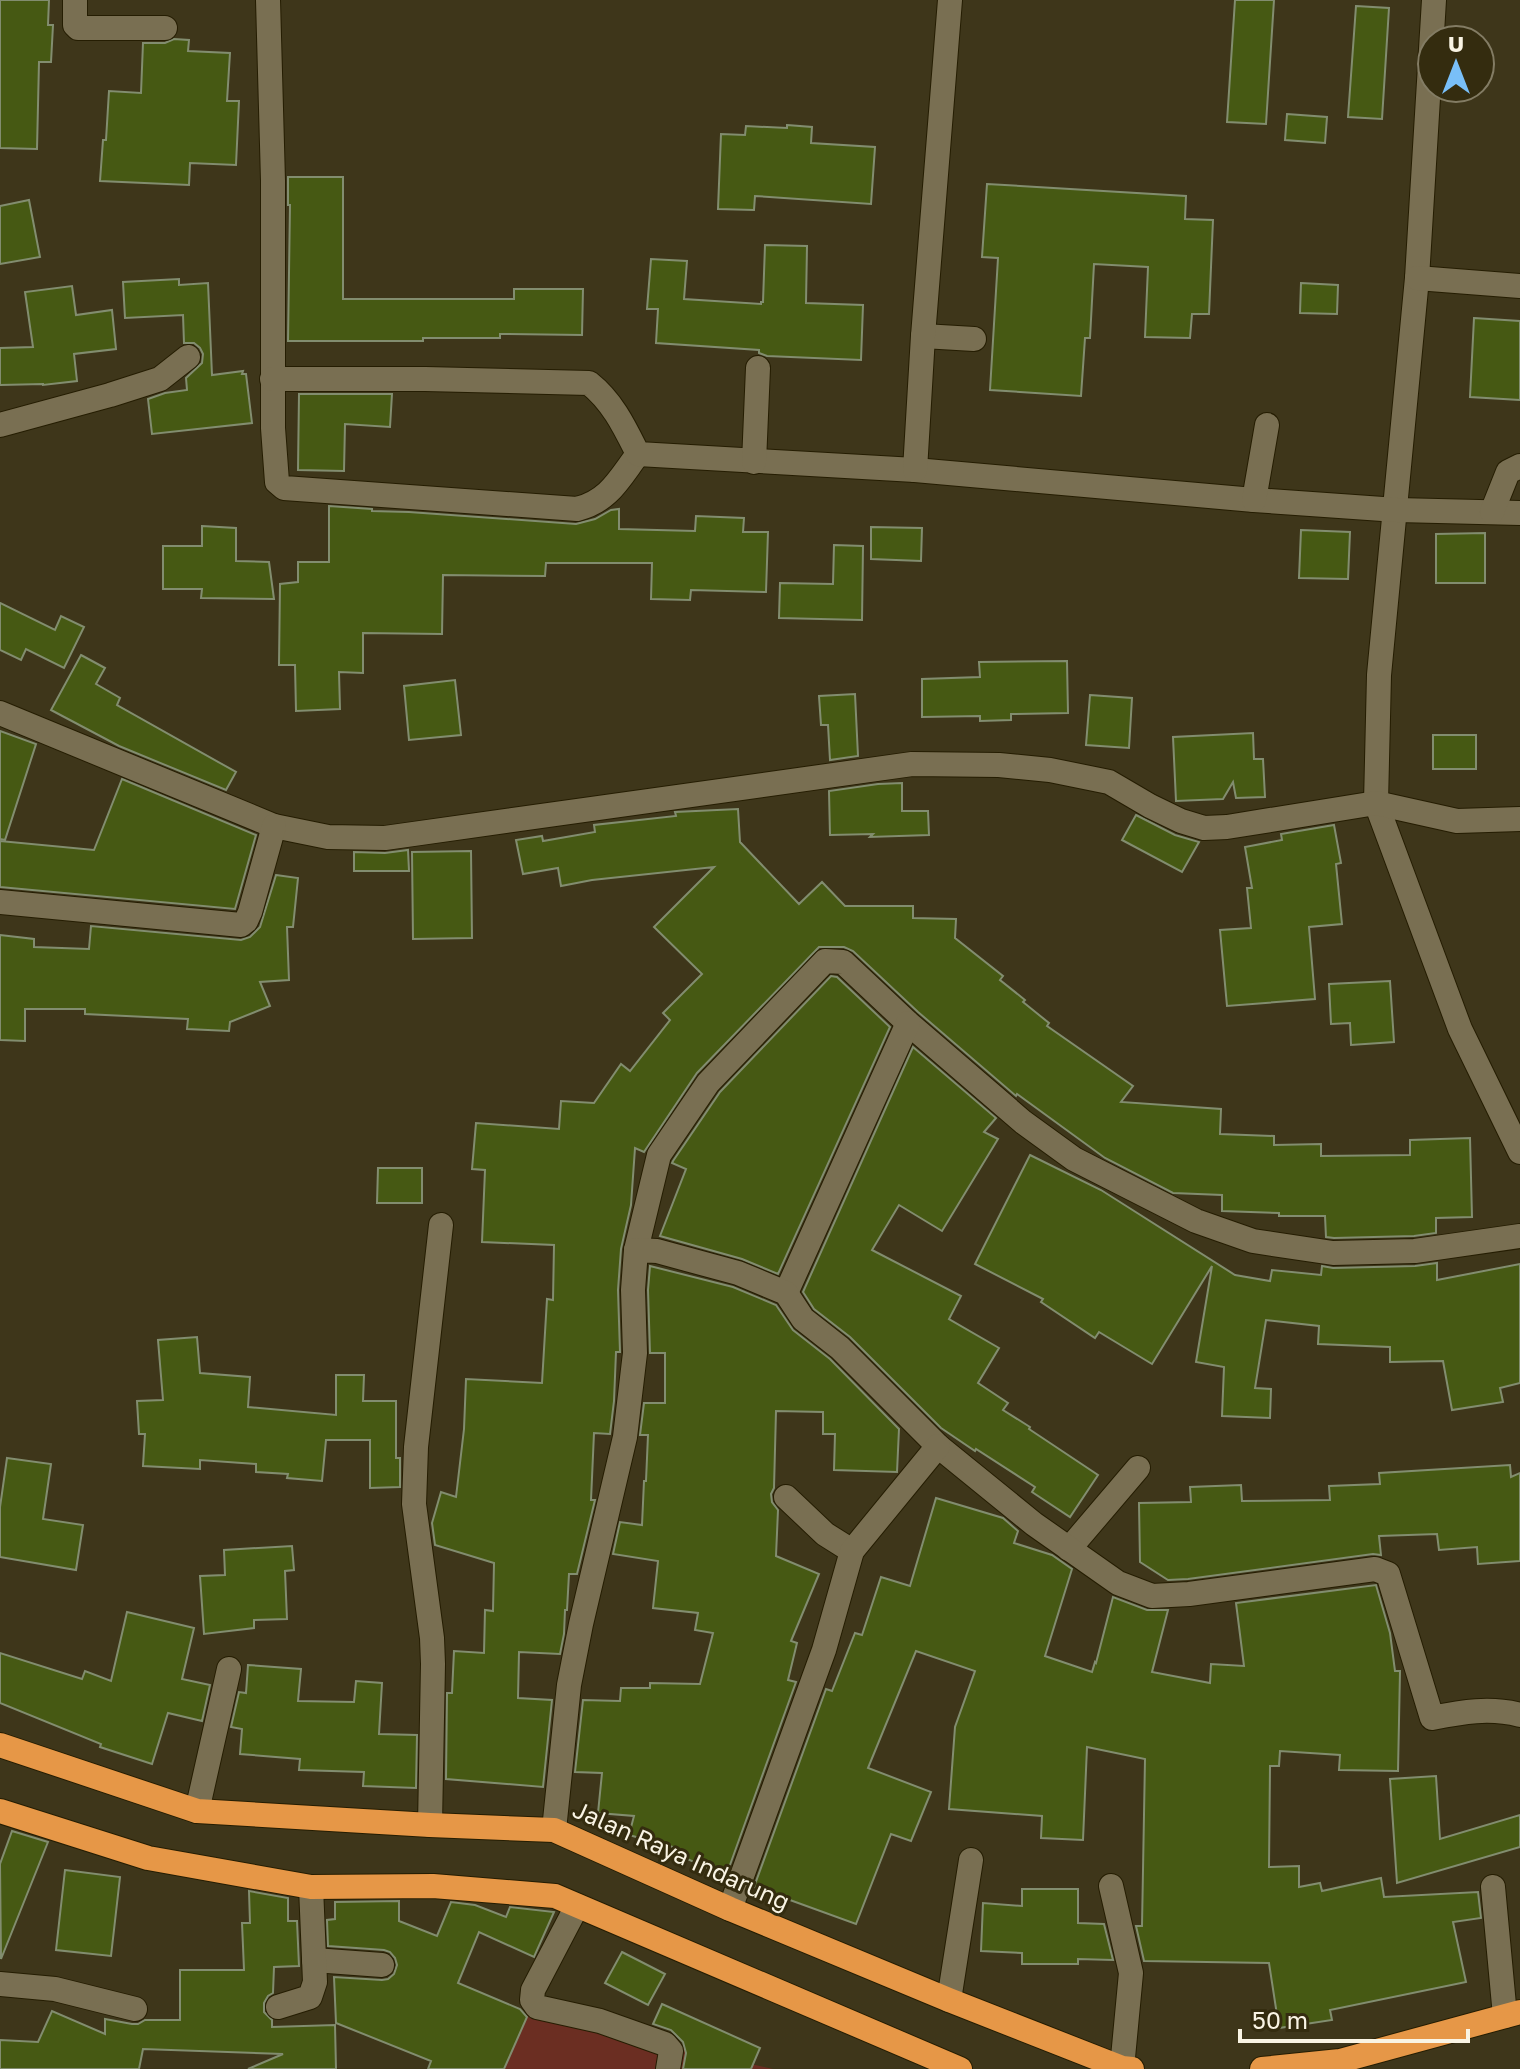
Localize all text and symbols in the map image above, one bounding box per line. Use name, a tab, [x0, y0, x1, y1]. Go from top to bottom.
north arrow	[1416, 24, 1496, 104]
text: U	[1448, 30, 1464, 57]
street label: Jalan Raya Indarung	[569, 1794, 795, 1916]
scale bar	[1240, 1993, 1468, 2043]
text: 50 m	[1252, 2005, 1308, 2034]

